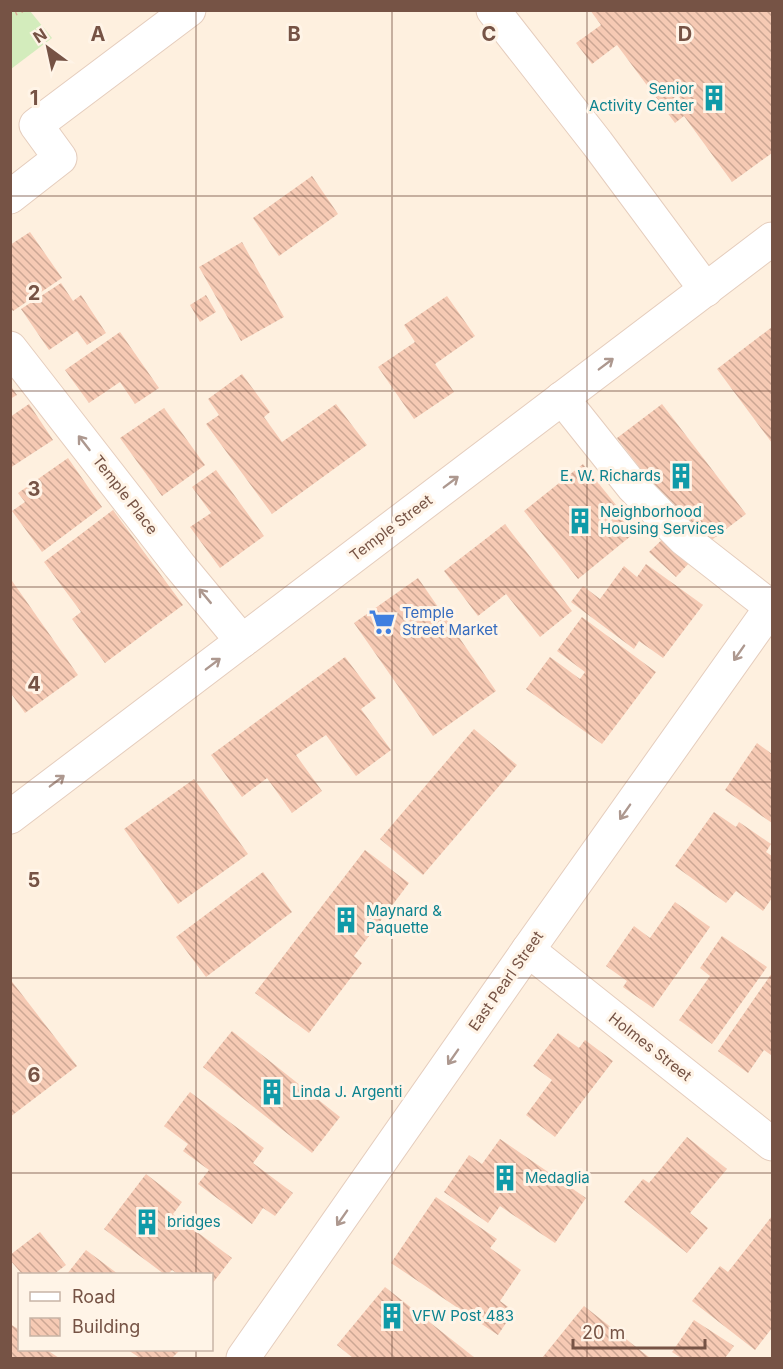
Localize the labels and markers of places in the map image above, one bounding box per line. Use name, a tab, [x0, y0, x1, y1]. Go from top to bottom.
place label: Senior Activity Center	[589, 79, 694, 115]
building icon: Senior Activity Center	[699, 83, 729, 113]
building icon: E. W. Richards	[666, 461, 696, 491]
place label: E. W. Richards	[560, 466, 661, 485]
place label: Neighborhood Housing Services	[600, 502, 724, 538]
building icon: Neighborhood Housing Services	[565, 506, 595, 536]
place label: Temple Street Market	[402, 603, 498, 639]
supermarket icon: Temple Street Market	[367, 607, 397, 637]
place label: Maynard & Paquette	[366, 901, 442, 937]
building icon: Maynard & Paquette	[331, 905, 361, 935]
building icon: Linda J. Argenti	[257, 1077, 287, 1107]
place label: Linda J. Argenti	[292, 1082, 403, 1101]
building icon: Medaglia	[490, 1163, 520, 1193]
place label: Medaglia	[525, 1168, 590, 1187]
building icon: bridges	[132, 1207, 162, 1237]
place label: bridges	[167, 1212, 221, 1231]
building icon: VFW Post 483	[377, 1301, 407, 1331]
place label: VFW Post 483	[412, 1306, 514, 1325]

